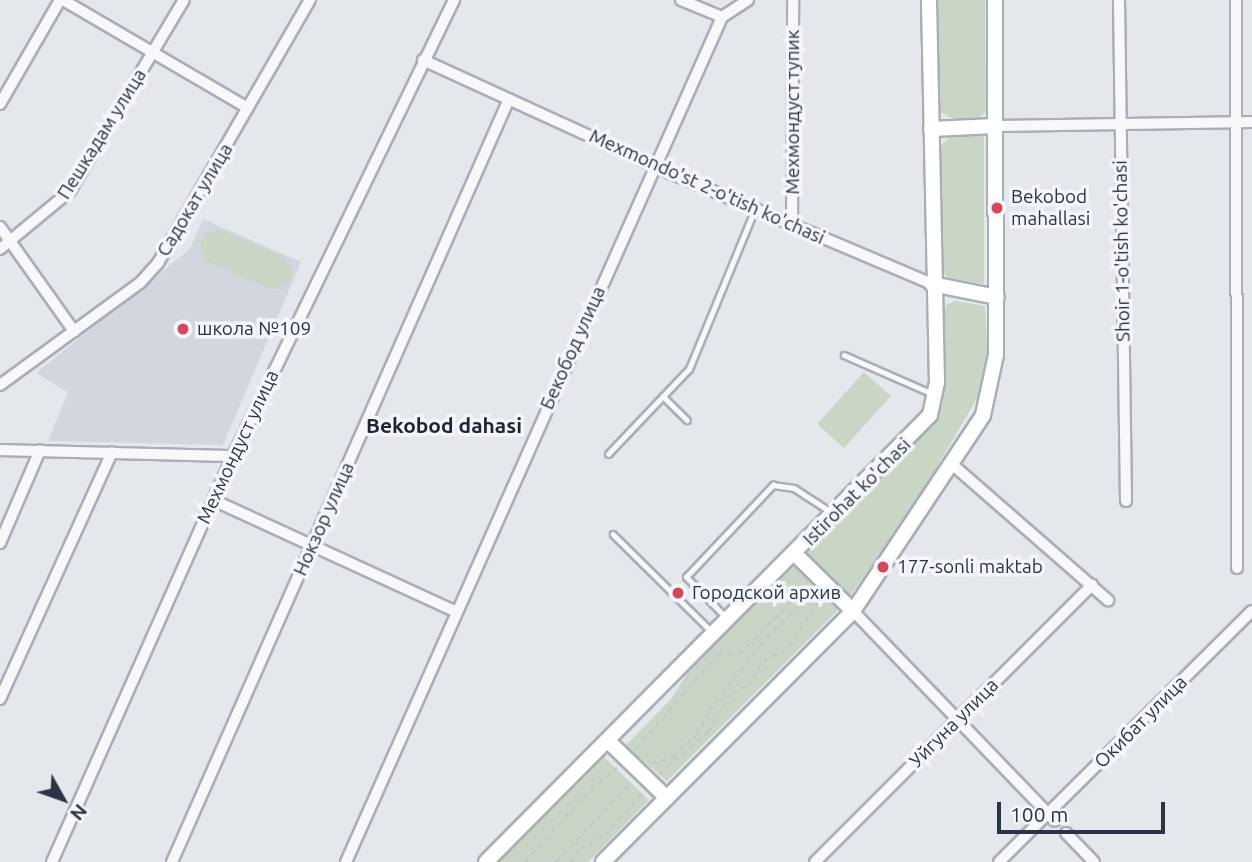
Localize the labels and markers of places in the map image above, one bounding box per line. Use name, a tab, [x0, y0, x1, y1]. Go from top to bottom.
place label: Bekobod mahallasi	[1011, 186, 1090, 230]
marker: Bekobod mahallasi	[989, 200, 1005, 216]
place label: школа №109	[197, 318, 311, 340]
marker: школа №109	[175, 321, 191, 337]
place label: 177-sonli maktab	[897, 556, 1043, 578]
marker: 177-sonli maktab	[875, 559, 891, 575]
place label: Городской архив	[692, 582, 841, 604]
marker: Городской архив	[670, 585, 686, 601]

